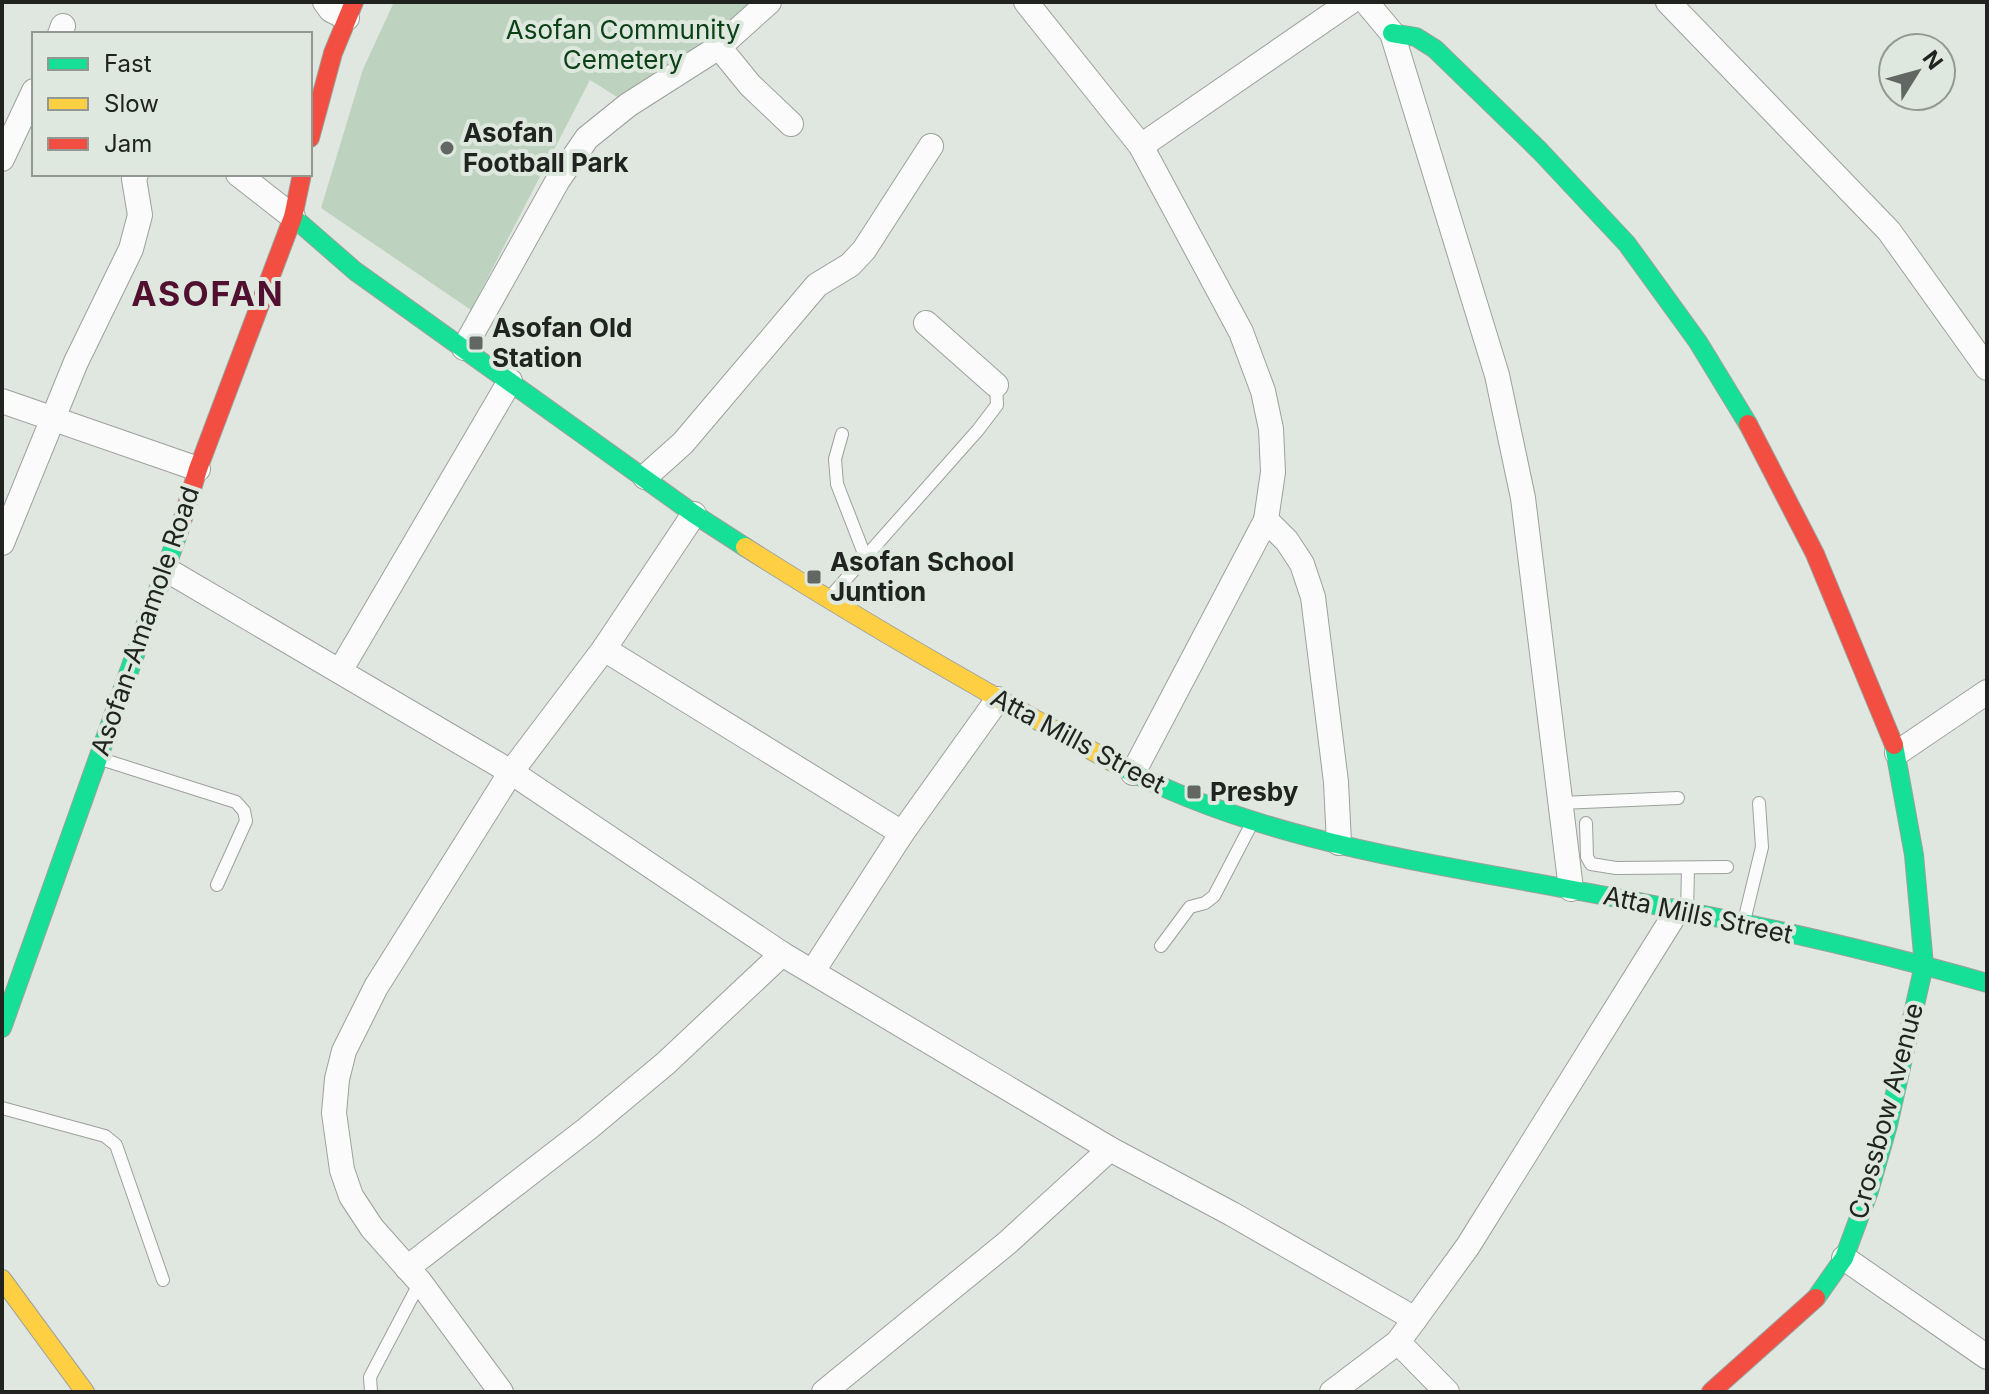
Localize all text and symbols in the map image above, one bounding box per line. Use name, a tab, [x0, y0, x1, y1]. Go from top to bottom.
park label: Asofan Community Cemetery	[506, 14, 740, 75]
legend	[32, 32, 312, 176]
north arrow	[1877, 32, 1957, 112]
text: N	[1918, 45, 1948, 74]
text: Fast	[104, 49, 152, 78]
text: Slow	[104, 89, 159, 118]
place label: Asofan Football Park	[463, 117, 629, 178]
text: Jam	[104, 129, 152, 158]
marker: Asofan Football Park	[438, 139, 456, 157]
district label: ASOFAN	[131, 273, 285, 314]
place label: Asofan Old Station	[492, 312, 632, 373]
marker: Asofan Old Station	[467, 334, 485, 352]
street label: Asofan-Amamole Road	[84, 482, 205, 760]
place label: Asofan School Juntion	[830, 546, 1014, 607]
marker: Asofan School Juntion	[805, 568, 823, 586]
street label: Atta Mills Street	[986, 682, 1171, 799]
place label: Presby	[1210, 776, 1299, 807]
marker: Presby	[1185, 783, 1203, 801]
street label: Atta Mills Street	[1601, 879, 1796, 950]
street label: Crossbow Avenue	[1842, 999, 1929, 1222]

